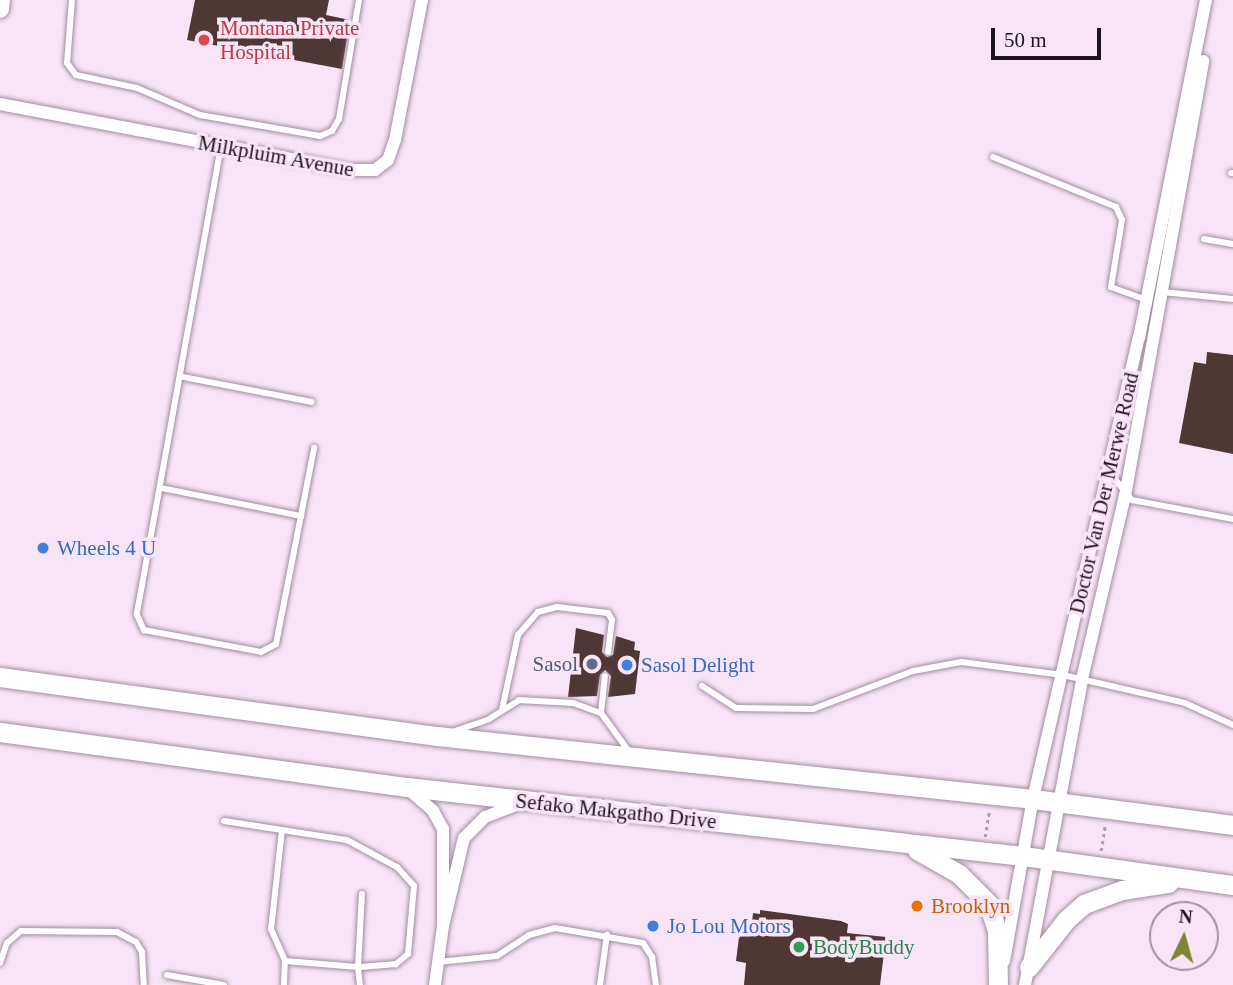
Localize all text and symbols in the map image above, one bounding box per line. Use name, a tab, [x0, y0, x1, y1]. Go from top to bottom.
scale bar	[995, 14, 1105, 58]
place label: Montana Private Hospital	[220, 15, 359, 65]
text: 50 m	[1004, 28, 1047, 52]
marker: Montana Private Hospital	[194, 30, 214, 50]
street label: Milkpluim Avenue	[196, 130, 356, 182]
street label: Doctor Van Der Merwe Road	[1064, 370, 1144, 616]
place label: Wheels 4 U	[57, 535, 156, 561]
marker: Wheels 4 U	[35, 540, 51, 556]
place label: Sasol	[532, 651, 578, 677]
place label: Sasol Delight	[641, 652, 755, 678]
marker: Sasol	[584, 656, 600, 672]
marker: Sasol Delight	[619, 657, 635, 673]
street label: Sefako Makgatho Drive	[514, 788, 718, 834]
place label: Brooklyn	[931, 893, 1010, 919]
marker: Brooklyn	[909, 898, 925, 914]
north arrow	[1149, 901, 1219, 971]
text: N	[1178, 906, 1193, 928]
place label: Jo Lou Motors	[667, 913, 791, 939]
marker: Jo Lou Motors	[645, 918, 661, 934]
place label: BodyBuddy	[813, 934, 915, 960]
marker: BodyBuddy	[791, 939, 807, 955]

